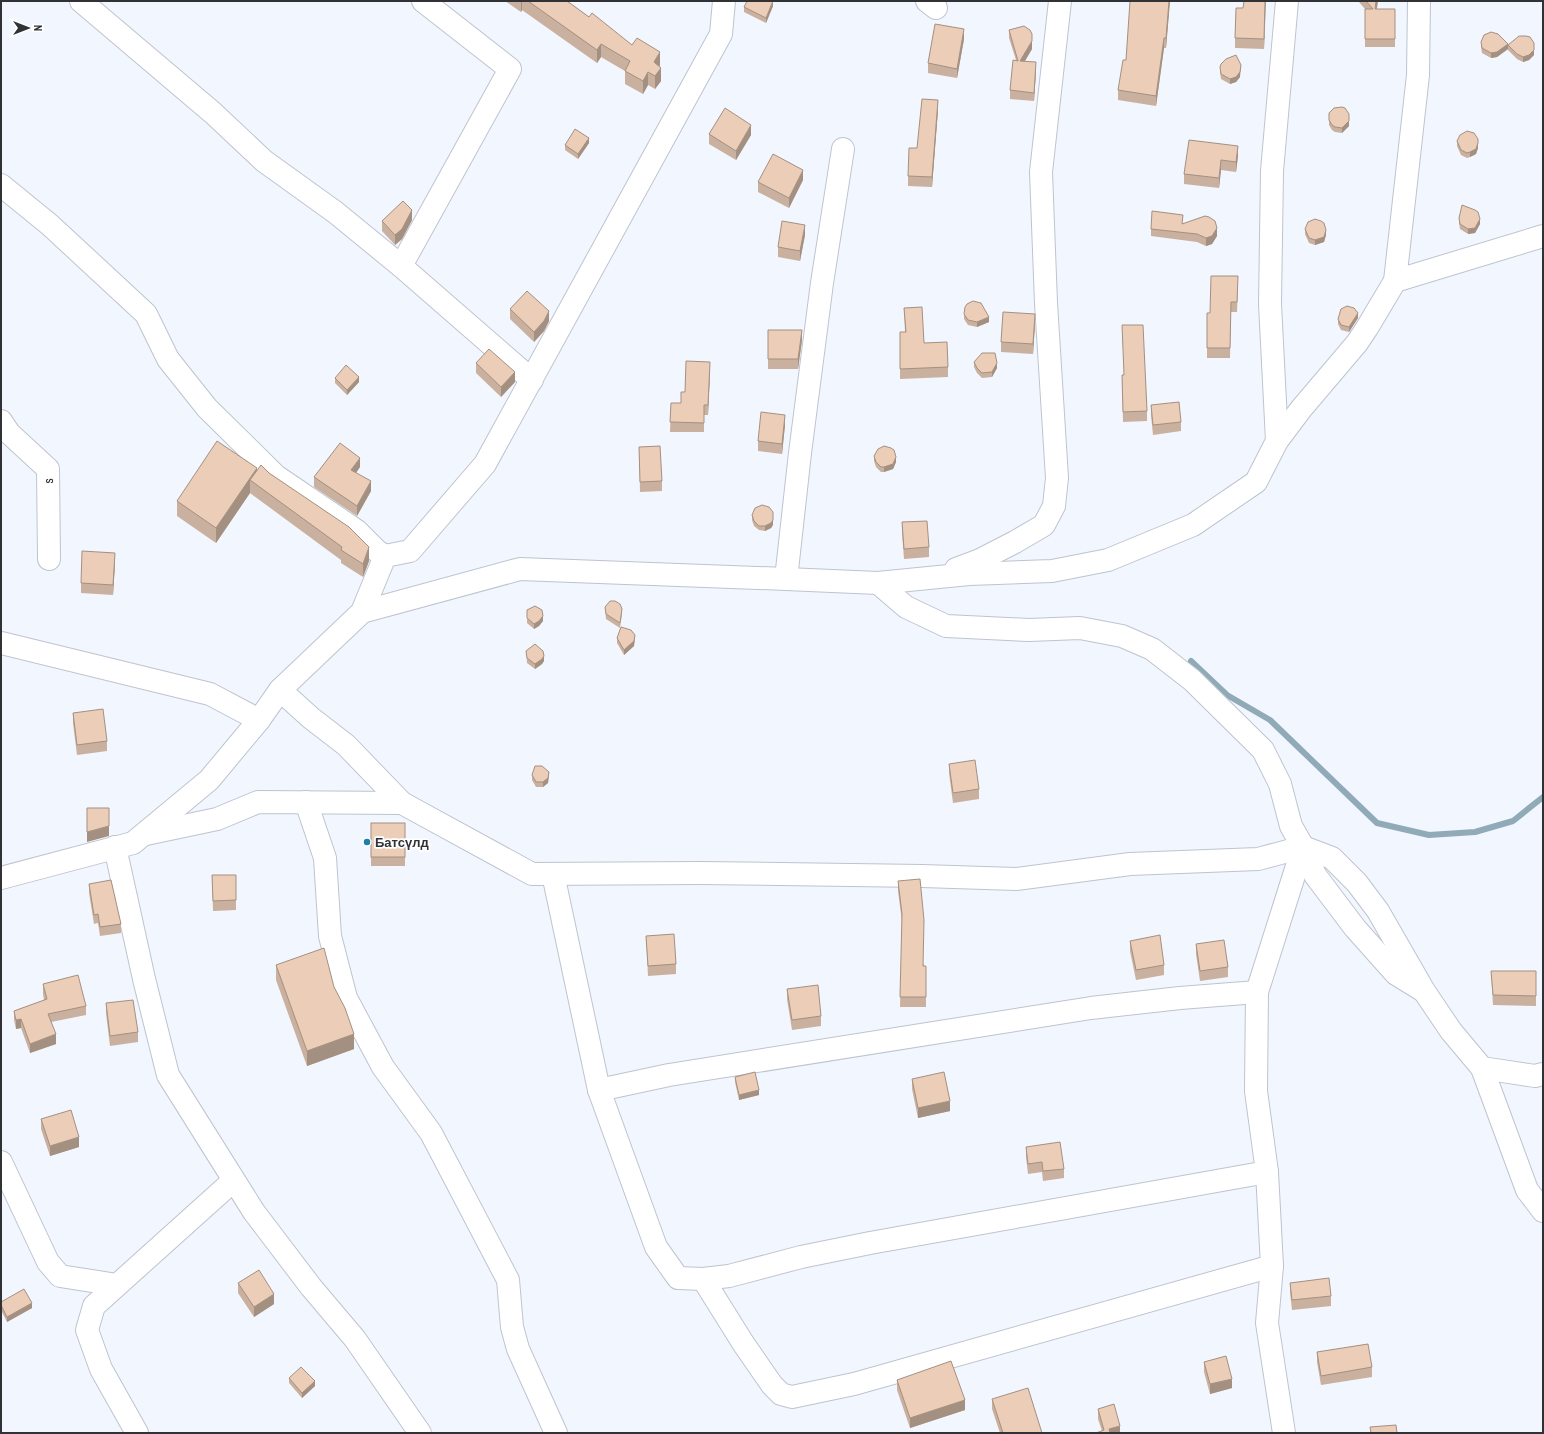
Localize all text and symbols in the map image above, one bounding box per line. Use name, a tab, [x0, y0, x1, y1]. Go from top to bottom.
north arrow	[8, 8, 48, 48]
text: N	[31, 25, 45, 31]
street label: s	[40, 478, 57, 484]
place label: Батсүлд	[375, 834, 429, 851]
marker: Батсүлд	[362, 837, 372, 847]

